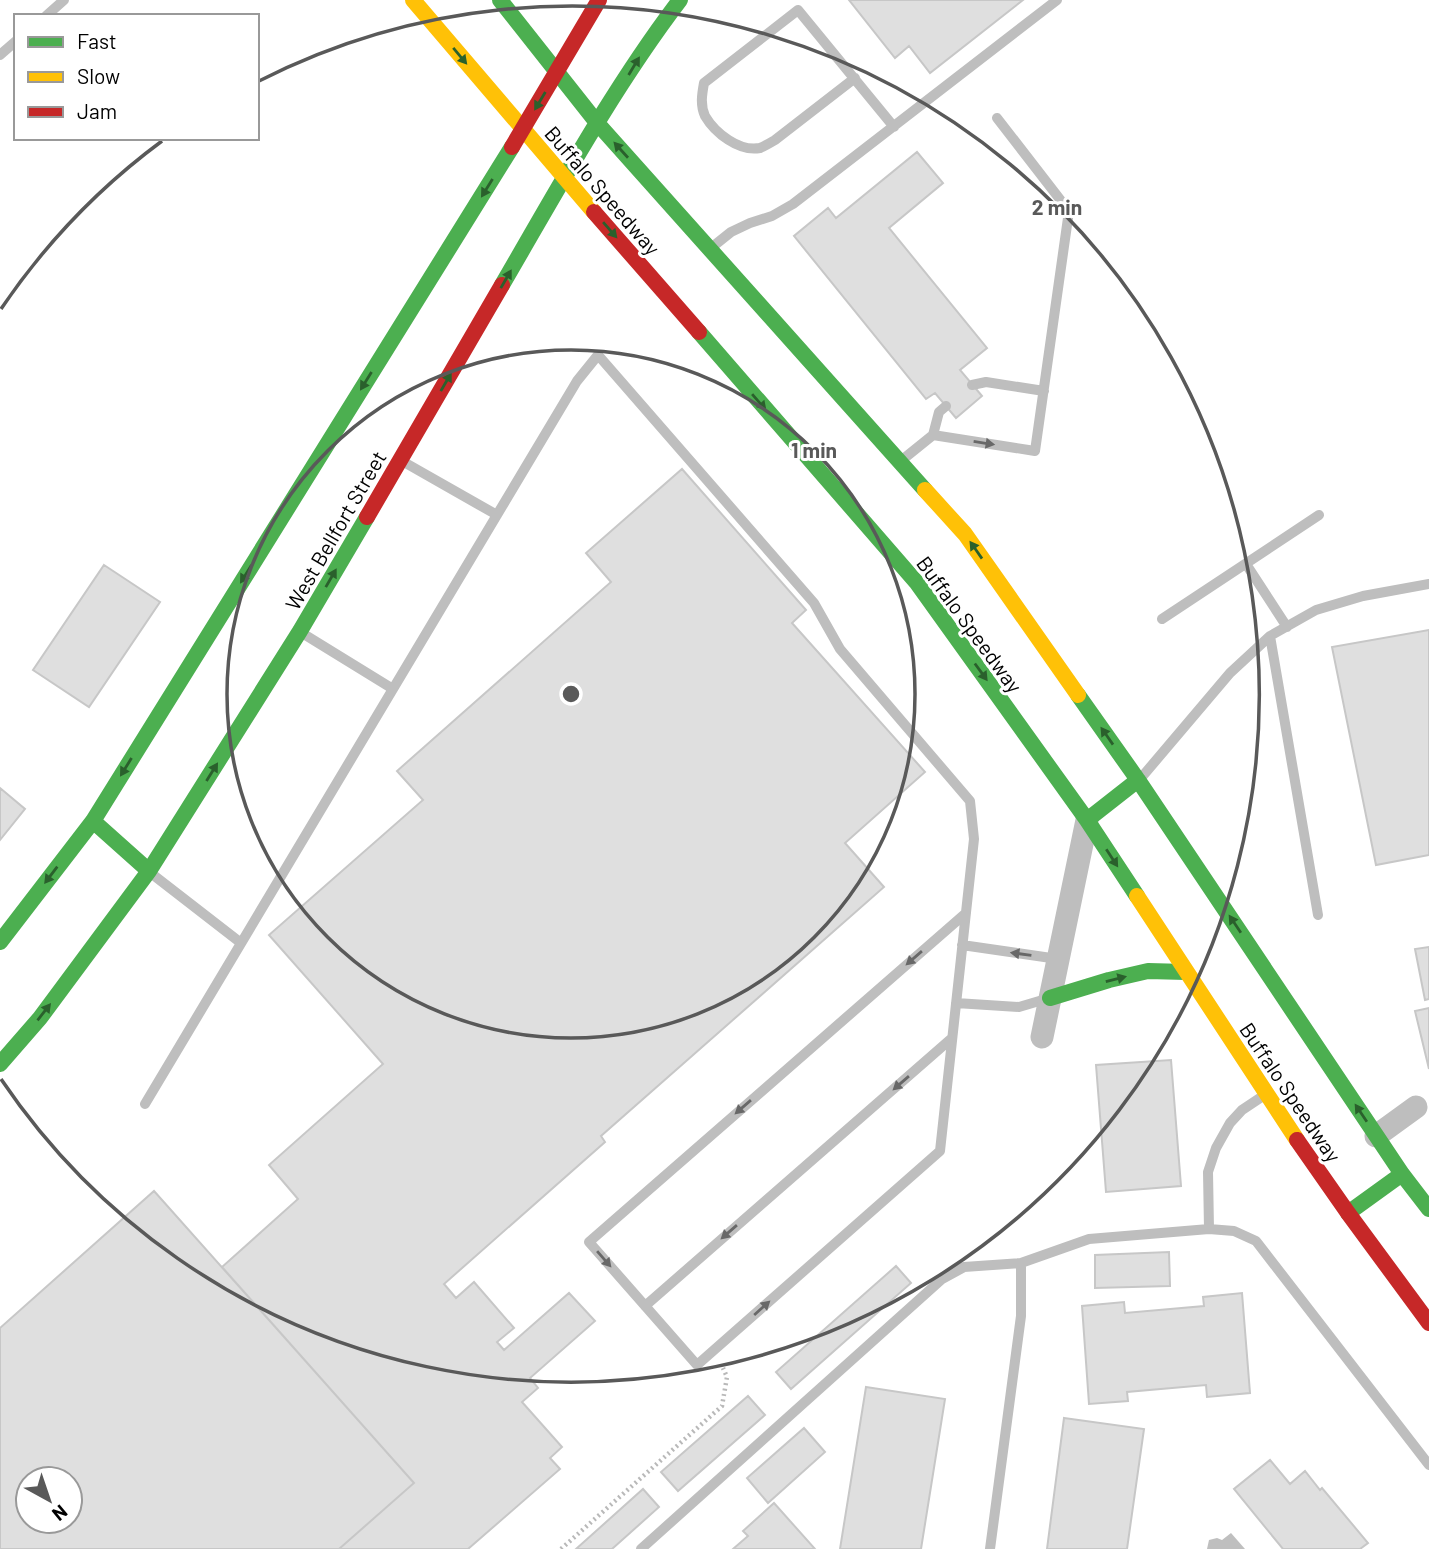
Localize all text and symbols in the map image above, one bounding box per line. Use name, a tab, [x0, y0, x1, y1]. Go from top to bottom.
legend	[14, 14, 259, 140]
text: Fast	[77, 28, 117, 53]
one-way arrow	[452, 47, 467, 64]
one-way arrow	[627, 56, 640, 75]
text: Slow	[77, 63, 120, 88]
one-way arrow	[534, 91, 546, 110]
text: Jam	[77, 98, 117, 123]
street label: Buffalo Speedway	[540, 120, 666, 260]
one-way arrow	[614, 142, 630, 159]
one-way arrow	[480, 178, 493, 197]
text: 2 min	[1032, 194, 1082, 219]
one-way arrow	[602, 221, 618, 239]
one-way arrow	[500, 270, 512, 289]
one-way arrow	[360, 371, 373, 390]
one-way arrow	[440, 372, 452, 391]
one-way arrow	[751, 393, 766, 410]
text: 1 min	[791, 437, 837, 462]
one-way arrow	[973, 438, 995, 449]
street label: West Bellfort Street	[279, 446, 391, 614]
one-way arrow	[969, 541, 983, 559]
street label: Buffalo Speedway	[912, 551, 1028, 697]
one-way arrow	[240, 564, 253, 583]
one-way arrow	[325, 569, 337, 588]
one-way arrow	[974, 663, 988, 681]
centre of rings	[559, 682, 583, 706]
one-way arrow	[1101, 726, 1114, 745]
one-way arrow	[120, 757, 133, 777]
one-way arrow	[205, 762, 218, 781]
one-way arrow	[1105, 849, 1118, 868]
one-way arrow	[45, 866, 59, 884]
one-way arrow	[1228, 914, 1241, 934]
one-way arrow	[1010, 948, 1032, 959]
one-way arrow	[906, 950, 923, 965]
one-way arrow	[1105, 973, 1127, 984]
one-way arrow	[36, 1003, 50, 1021]
street label: Buffalo Speedway	[1235, 1018, 1347, 1167]
one-way arrow	[892, 1074, 909, 1090]
one-way arrow	[734, 1099, 752, 1115]
one-way arrow	[1354, 1104, 1368, 1122]
one-way arrow	[721, 1224, 738, 1239]
one-way arrow	[596, 1250, 612, 1268]
one-way arrow	[753, 1300, 771, 1316]
north arrow	[14, 1465, 84, 1535]
text: N	[48, 1501, 72, 1526]

